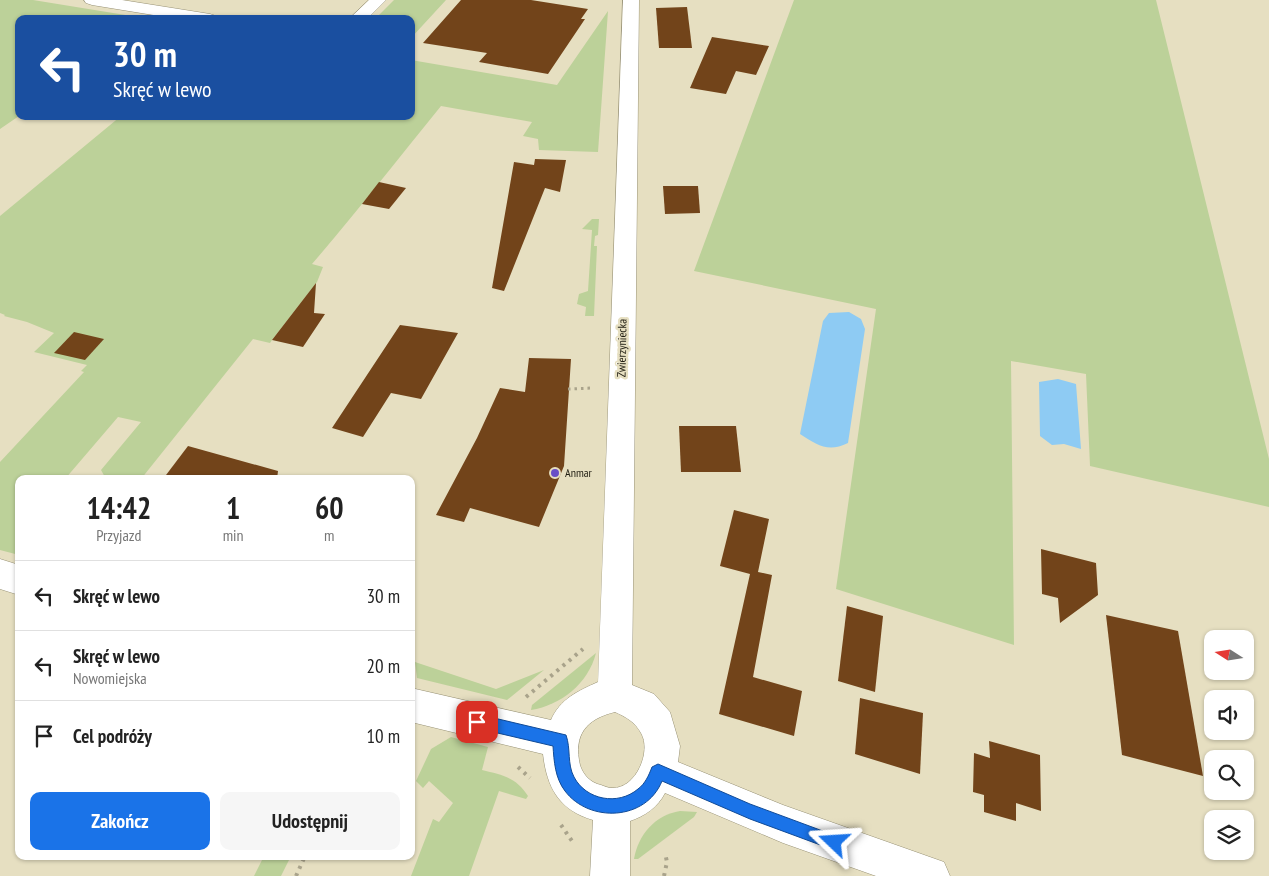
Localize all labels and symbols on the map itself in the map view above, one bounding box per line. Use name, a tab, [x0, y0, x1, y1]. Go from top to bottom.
street label: Zwierzyniecka	[613, 319, 630, 377]
place label: Anmar	[565, 465, 593, 480]
marker: Anmar	[549, 467, 561, 479]
north arrow	[1204, 630, 1254, 680]
pin	[456, 701, 498, 743]
position arrow	[807, 815, 859, 867]

